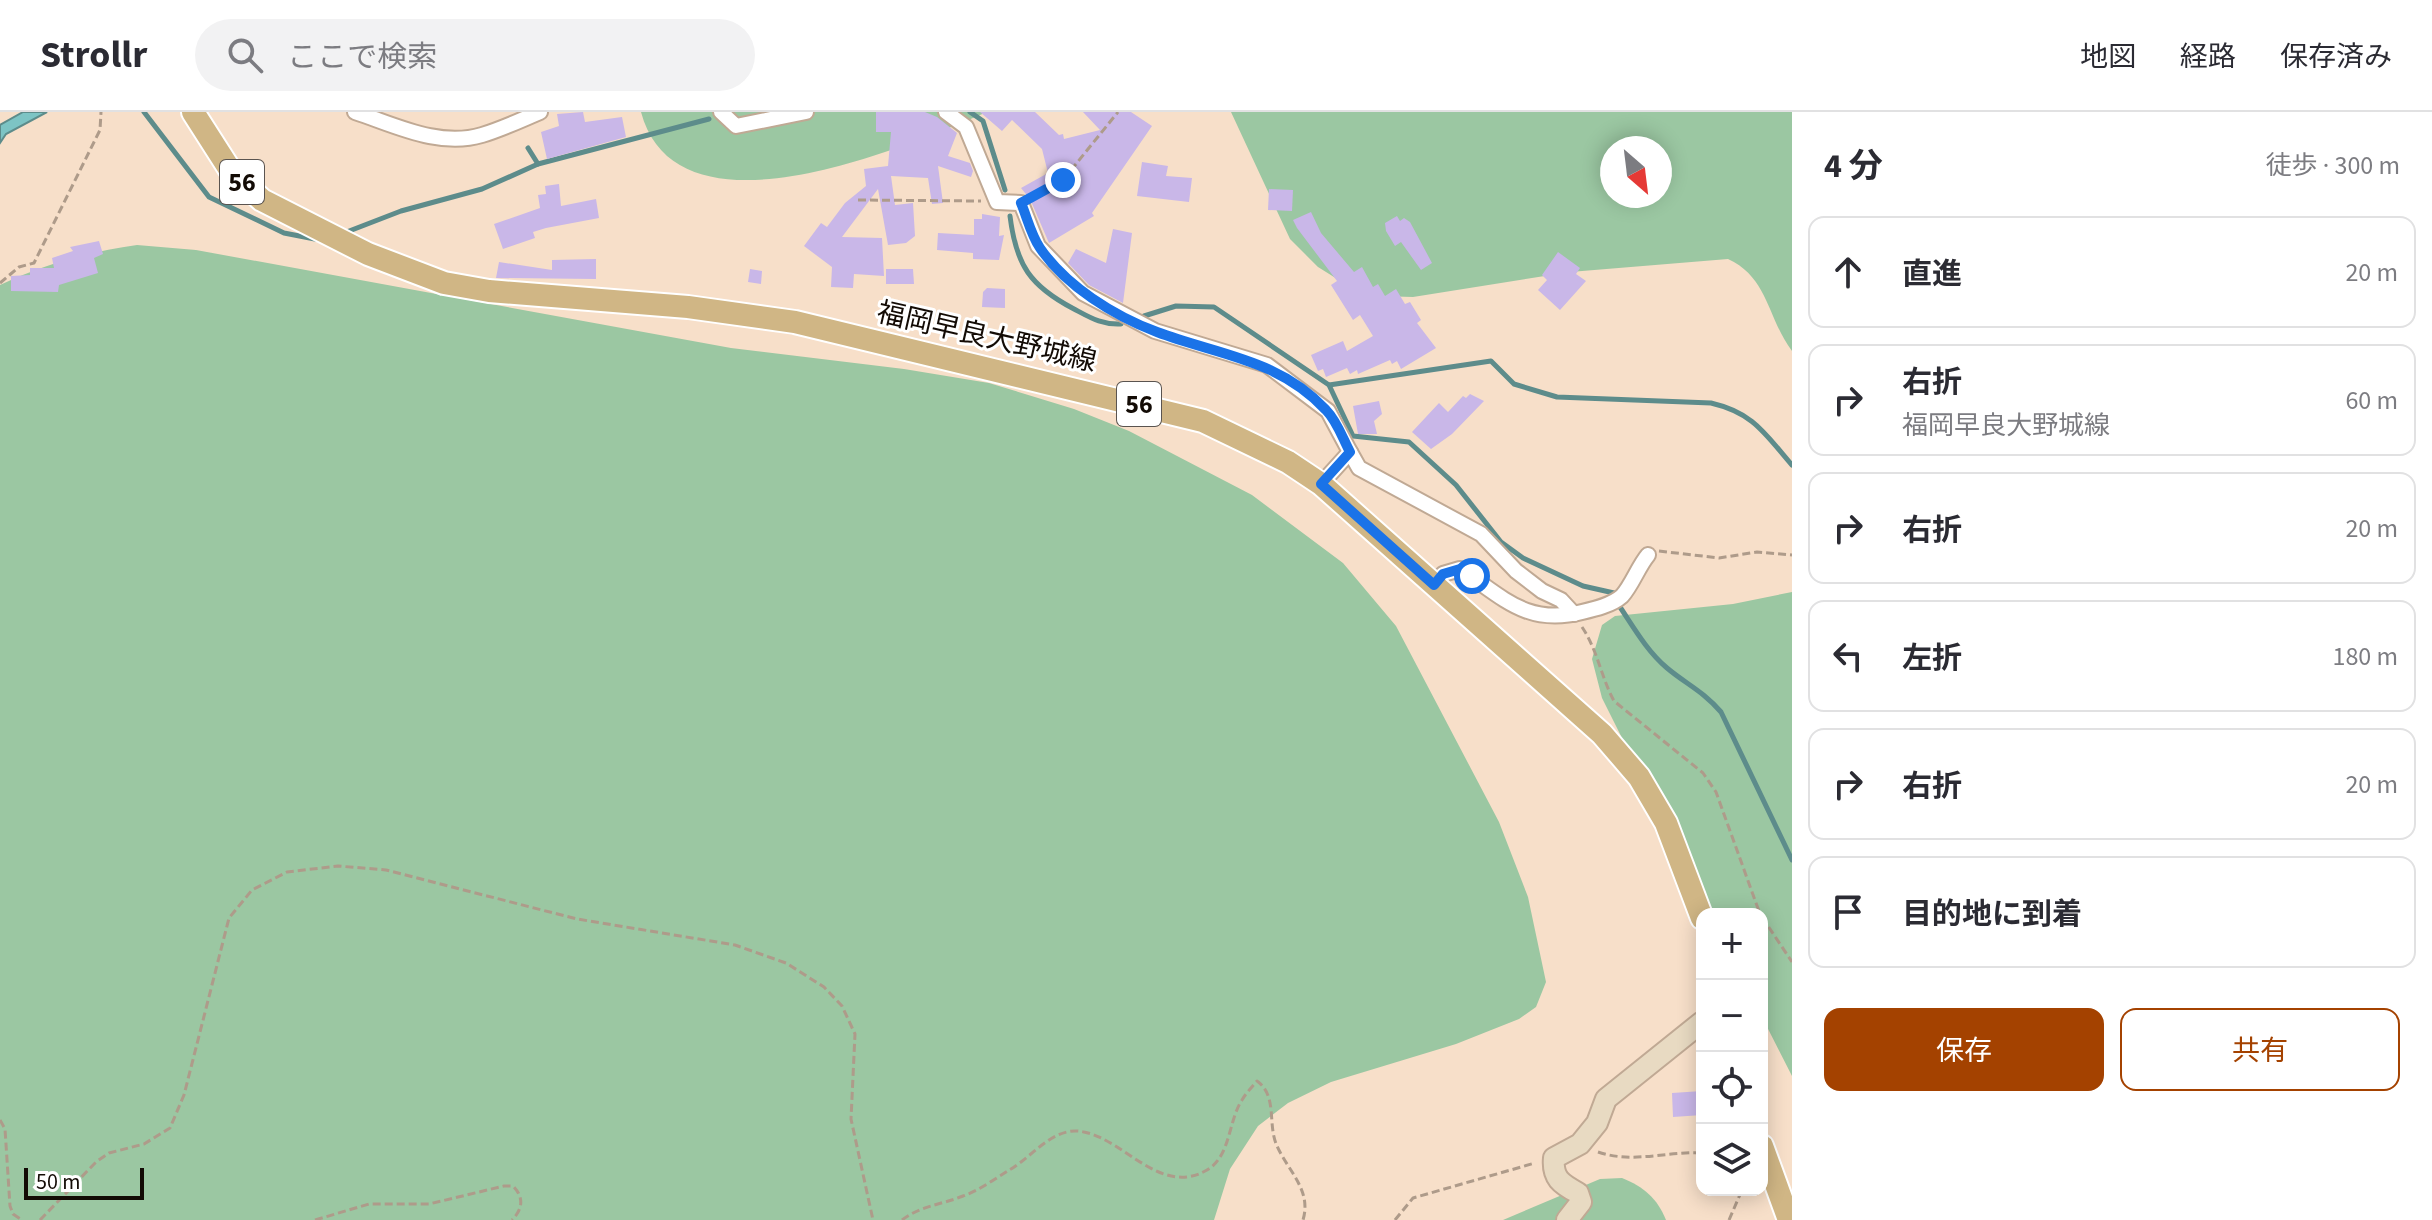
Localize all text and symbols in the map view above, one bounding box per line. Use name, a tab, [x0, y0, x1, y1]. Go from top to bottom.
search box	[195, 19, 755, 91]
text: Strollr	[40, 28, 147, 82]
icon: search	[223, 33, 267, 77]
text: ここで検索	[287, 36, 437, 79]
text: 地図	[2080, 37, 2136, 77]
text: 経路	[2180, 37, 2236, 77]
text: 保存済み	[2280, 37, 2392, 77]
north arrow	[1600, 136, 1672, 208]
text: 4 分	[1824, 142, 1883, 191]
text: 徒歩 · 300 m	[2266, 147, 2400, 184]
road number: 56	[220, 160, 264, 204]
route end	[1045, 162, 1081, 198]
icon: ahead	[1826, 250, 1870, 294]
text: 直進	[1902, 253, 1962, 296]
text: 20 m	[2345, 254, 2398, 291]
street label: 福岡早良大野城線	[873, 292, 1100, 382]
text: 右折	[1902, 361, 1962, 404]
icon: right	[1826, 378, 1870, 422]
road number: 56	[1117, 382, 1161, 426]
text: 60 m	[2345, 382, 2398, 419]
text: 福岡早良大野城線	[1902, 407, 2110, 444]
icon: right	[1826, 506, 1870, 550]
text: 右折	[1902, 509, 1962, 552]
text: 20 m	[2345, 510, 2398, 547]
route start	[1454, 558, 1490, 594]
icon: left	[1826, 634, 1870, 678]
text: 左折	[1902, 637, 1962, 680]
text: 180 m	[2332, 638, 2398, 675]
icon: right	[1826, 762, 1870, 806]
text: 右折	[1902, 765, 1962, 808]
text: 20 m	[2345, 766, 2398, 803]
icon: arrive	[1826, 890, 1870, 934]
text: 目的地に到着	[1902, 893, 2082, 936]
map controls	[1696, 908, 1768, 1196]
button: +	[1696, 908, 1768, 980]
button: −	[1696, 980, 1768, 1052]
button: 保存	[1824, 1008, 2104, 1091]
button: 共有	[2120, 1008, 2400, 1091]
button: locate	[1696, 1052, 1768, 1124]
button: layers	[1696, 1124, 1768, 1196]
scale bar	[24, 1164, 144, 1200]
text: 50 m	[36, 1166, 81, 1198]

